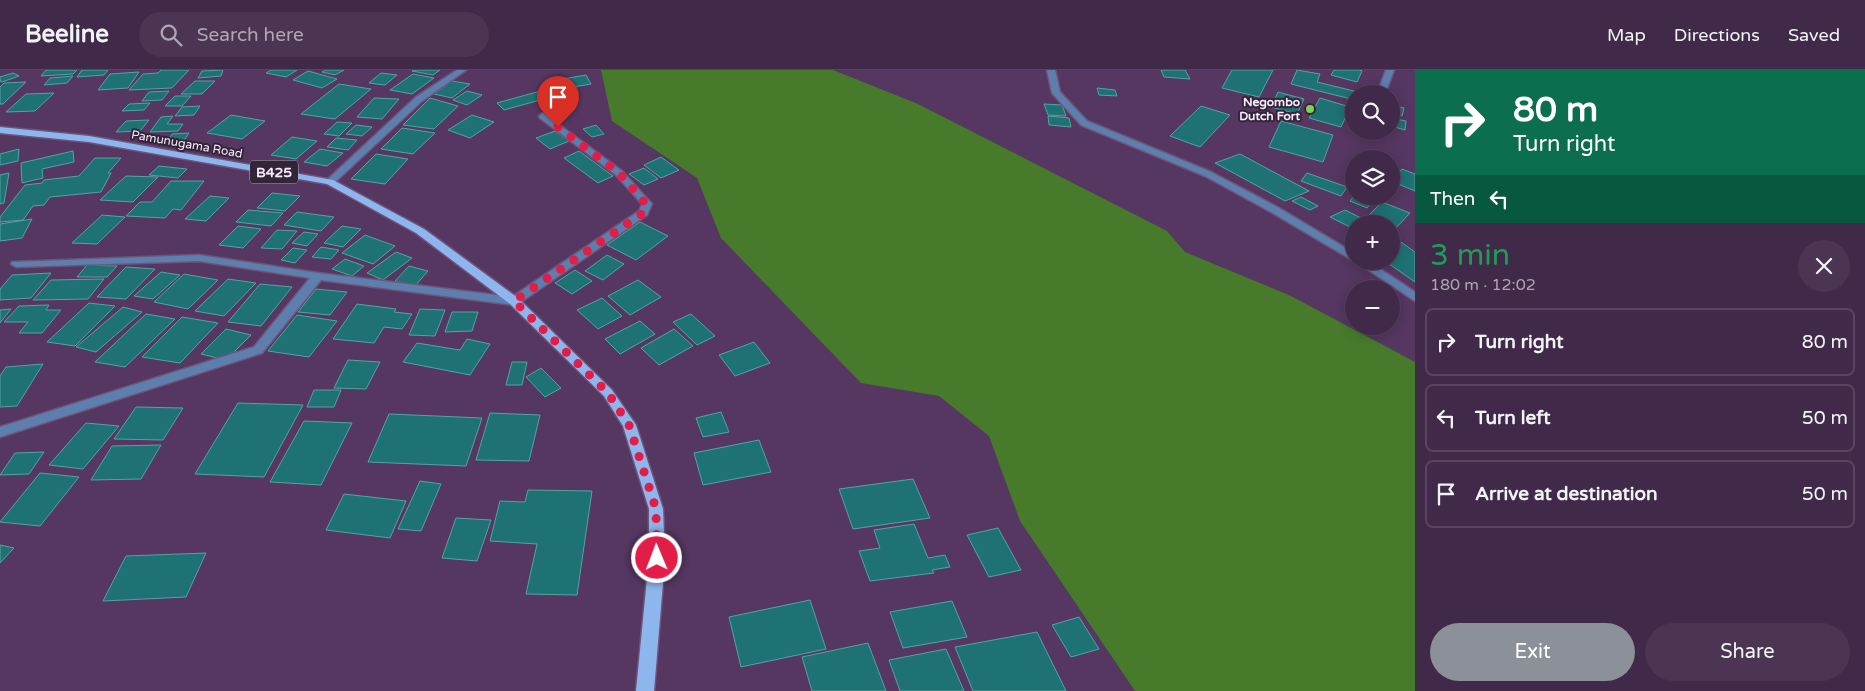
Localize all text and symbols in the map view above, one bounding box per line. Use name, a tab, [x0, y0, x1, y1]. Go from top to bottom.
search box	[139, 12, 489, 57]
text: Beeline	[25, 20, 109, 49]
icon: search	[157, 21, 185, 49]
text: Search here	[197, 24, 304, 46]
text: Map	[1607, 24, 1646, 46]
text: Directions	[1674, 24, 1760, 46]
text: Saved	[1788, 24, 1840, 46]
pin	[537, 76, 579, 127]
icon: arrive	[544, 83, 572, 111]
map controls	[1345, 85, 1400, 335]
button: search	[1345, 85, 1400, 140]
text: 80 m	[1513, 89, 1598, 131]
icon: right	[1430, 90, 1495, 155]
place label: Negombo Dutch Fort	[1239, 95, 1300, 123]
marker: Negombo Dutch Fort	[1304, 103, 1316, 115]
street label: Pamunugama Road	[130, 127, 244, 161]
text: Turn right	[1513, 131, 1615, 157]
button: layers	[1345, 150, 1400, 205]
road number: B425	[250, 160, 298, 184]
icon: left	[1485, 185, 1513, 213]
text: Then	[1430, 188, 1475, 210]
button: +	[1345, 215, 1400, 270]
text: 3 min	[1430, 237, 1510, 274]
button: close	[1798, 240, 1850, 292]
text: 180 m · 12:02	[1430, 275, 1536, 295]
button: −	[1345, 280, 1400, 335]
icon: right	[1432, 328, 1460, 356]
text: Turn right	[1475, 331, 1563, 353]
text: 80 m	[1802, 331, 1848, 353]
icon: left	[1432, 404, 1460, 432]
text: Turn left	[1475, 407, 1551, 429]
text: 50 m	[1802, 407, 1848, 429]
icon: arrive	[1432, 480, 1460, 508]
text: Arrive at destination	[1475, 483, 1658, 505]
text: 50 m	[1802, 483, 1848, 505]
position arrow	[630, 531, 682, 583]
button: Exit	[1430, 623, 1635, 681]
button: Share	[1645, 623, 1850, 681]

